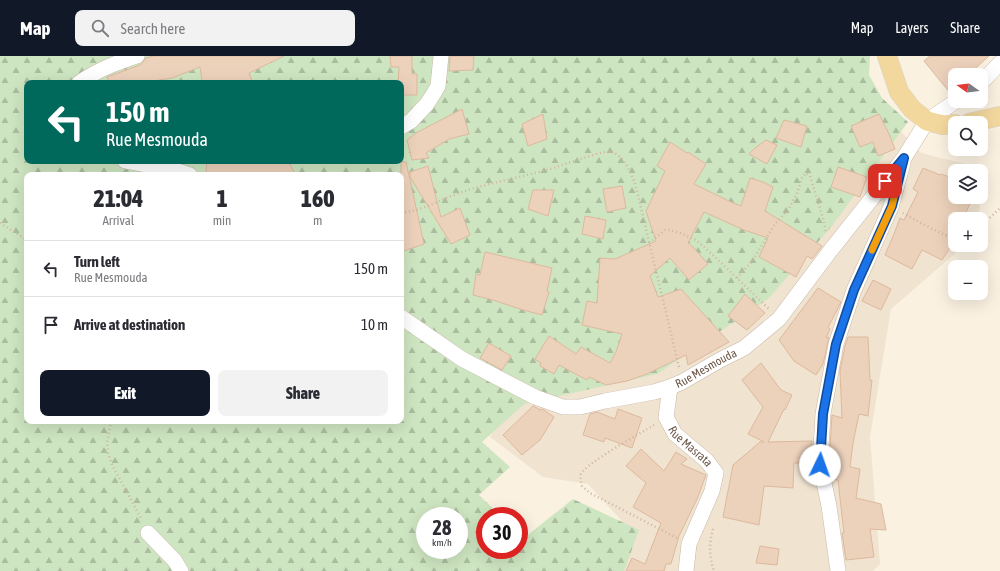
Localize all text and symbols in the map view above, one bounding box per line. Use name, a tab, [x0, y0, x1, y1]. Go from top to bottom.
search box	[75, 10, 355, 46]
text: Map	[20, 17, 51, 39]
icon: search	[89, 17, 111, 39]
text: Search here	[121, 20, 185, 37]
text: Map	[851, 20, 873, 36]
text: Layers	[895, 20, 928, 36]
text: Share	[950, 20, 980, 36]
north arrow	[948, 68, 988, 108]
map controls	[948, 68, 988, 300]
icon: left	[40, 96, 92, 148]
text: 150 m	[106, 96, 169, 128]
button: search	[948, 116, 988, 156]
text: Rue Mesmouda	[106, 129, 208, 150]
pin	[868, 164, 902, 198]
button: layers	[948, 164, 988, 204]
icon: arrive	[874, 170, 896, 192]
text: 21:04	[93, 185, 143, 212]
text: 1	[216, 185, 228, 212]
text: 160	[301, 185, 335, 212]
button: +	[948, 212, 988, 252]
text: Arrival	[102, 213, 134, 228]
text: min	[213, 213, 231, 228]
text: m	[313, 213, 322, 228]
text: Turn left	[74, 253, 120, 270]
icon: left	[40, 258, 62, 280]
text: 150 m	[354, 260, 388, 277]
button: −	[948, 260, 988, 300]
text: Rue Mesmouda	[74, 270, 148, 285]
icon: arrive	[40, 314, 62, 336]
text: Arrive at destination	[74, 316, 185, 333]
text: 10 m	[361, 316, 388, 333]
street label: Rue Mesmouda	[673, 346, 739, 391]
button: Exit	[40, 370, 210, 416]
button: Share	[218, 370, 388, 416]
street label: Rue Masrata	[665, 424, 716, 469]
position arrow	[799, 444, 841, 486]
speed limit sign: 30	[476, 507, 528, 559]
text: 28	[433, 516, 451, 539]
text: km/h	[432, 537, 452, 548]

